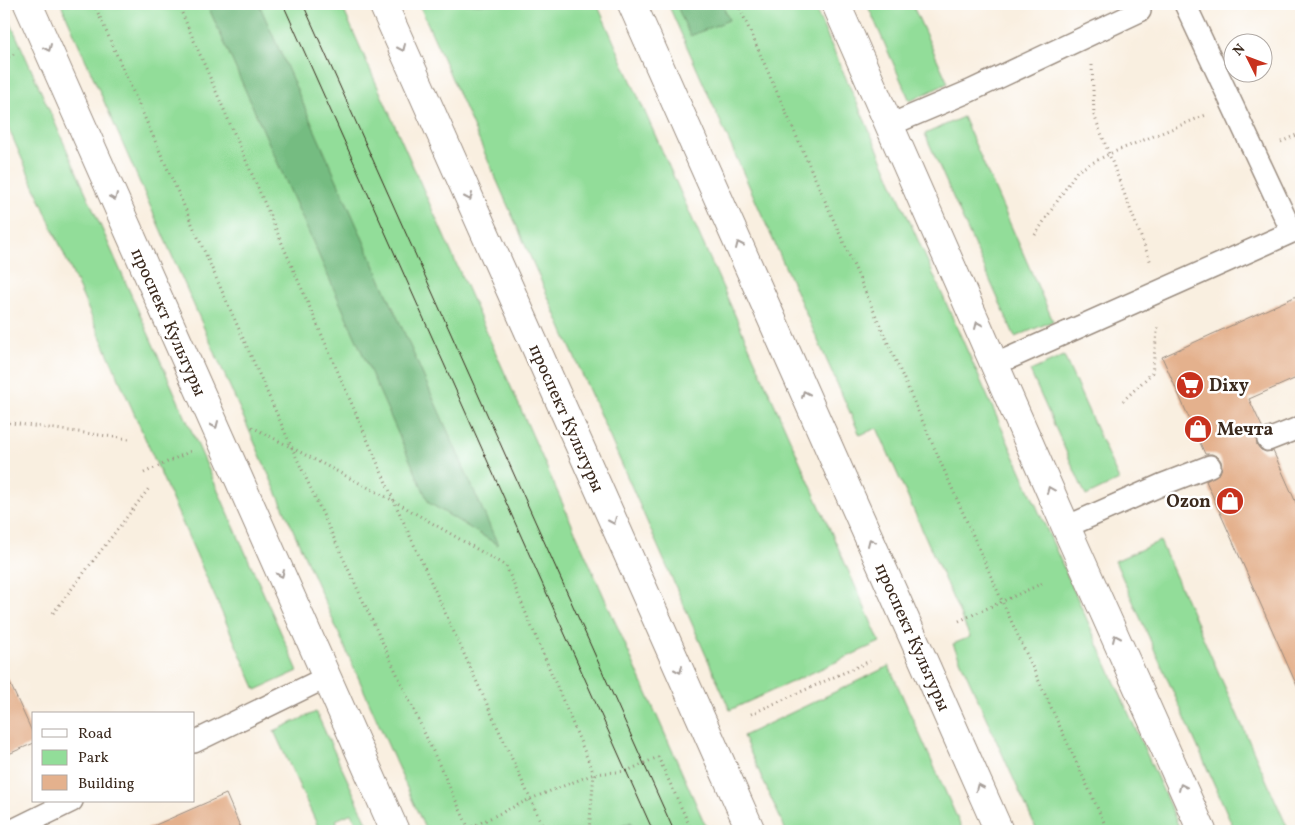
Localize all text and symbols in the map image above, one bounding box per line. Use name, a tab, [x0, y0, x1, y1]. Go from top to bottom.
north arrow	[1222, 32, 1272, 82]
text: N	[1229, 40, 1250, 60]
one-way arrow	[42, 43, 53, 52]
one-way arrow	[396, 43, 407, 52]
one-way arrow	[108, 192, 118, 201]
one-way arrow	[462, 192, 473, 201]
one-way arrow	[735, 241, 746, 250]
street label: проспект Культуры	[124, 245, 212, 401]
one-way arrow	[974, 321, 985, 330]
street label: проспект Культуры	[522, 341, 610, 497]
supermarket icon: Dixy	[1175, 370, 1205, 400]
place label: Dixy	[1209, 374, 1249, 399]
one-way arrow	[801, 390, 811, 399]
shop icon: Мечта	[1183, 414, 1213, 444]
place label: Мечта	[1217, 418, 1274, 443]
one-way arrow	[209, 420, 220, 429]
one-way arrow	[1046, 486, 1056, 495]
shop icon: Ozon	[1215, 486, 1245, 516]
place label: Ozon	[1166, 490, 1211, 515]
one-way arrow	[606, 516, 617, 525]
one-way arrow	[866, 538, 877, 547]
street label: проспект Культуры	[868, 560, 956, 716]
one-way arrow	[275, 569, 286, 578]
one-way arrow	[1111, 634, 1122, 643]
one-way arrow	[673, 665, 683, 674]
legend	[32, 712, 195, 802]
text: Road	[78, 724, 112, 745]
text: Park	[78, 748, 109, 769]
text: Building	[78, 774, 135, 795]
one-way arrow	[975, 783, 986, 792]
one-way arrow	[1178, 783, 1189, 792]

